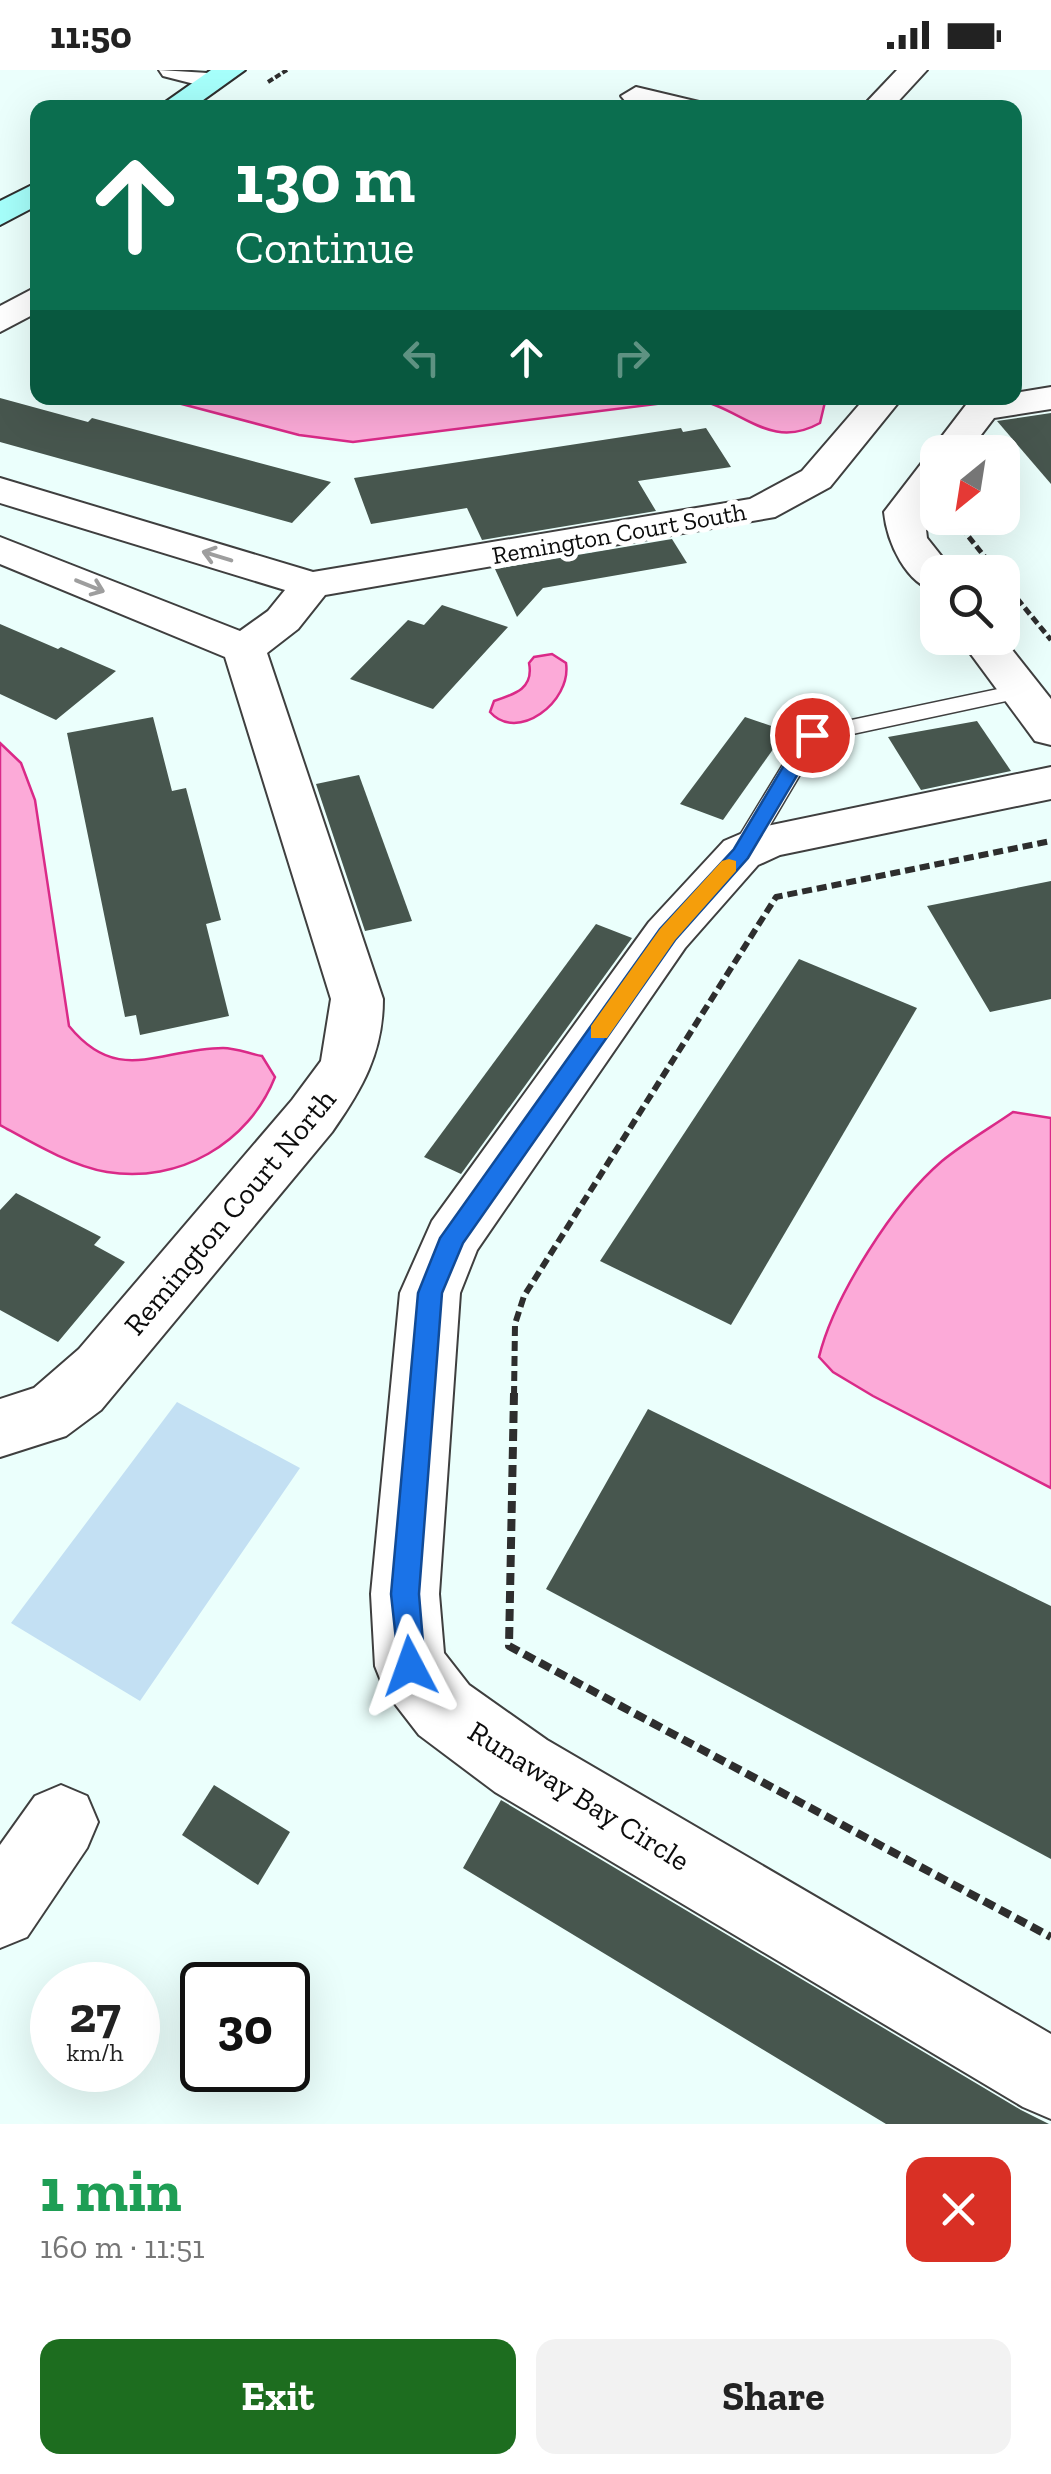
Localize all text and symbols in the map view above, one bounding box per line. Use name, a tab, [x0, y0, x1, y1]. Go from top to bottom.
text: 11:50	[50, 12, 132, 58]
text: 130 m	[235, 136, 415, 220]
icon: ahead	[70, 140, 200, 270]
text: Continue	[235, 221, 414, 275]
icon: left	[394, 330, 449, 385]
icon: ahead	[499, 330, 554, 385]
icon: right	[604, 330, 659, 385]
north arrow	[920, 435, 1020, 535]
map controls	[920, 435, 1020, 655]
street label: Remington Court South	[490, 496, 748, 570]
one-way arrow	[202, 546, 234, 564]
button: search	[920, 555, 1020, 655]
one-way arrow	[74, 578, 105, 596]
pin	[770, 693, 855, 778]
icon: arrive	[785, 708, 840, 763]
street label: Remington Court North	[117, 1081, 344, 1342]
position arrow	[358, 1614, 462, 1718]
street label: Runaway Bay Circle	[462, 1713, 696, 1879]
speed limit sign: 30	[180, 1962, 310, 2092]
text: 27	[69, 1985, 121, 2045]
text: km/h	[66, 2037, 124, 2067]
text: 1 min	[40, 2154, 182, 2226]
button: close	[906, 2157, 1011, 2262]
text: 160 m · 11:51	[40, 2228, 205, 2266]
button: Exit	[40, 2339, 516, 2454]
button: Share	[536, 2339, 1011, 2454]

